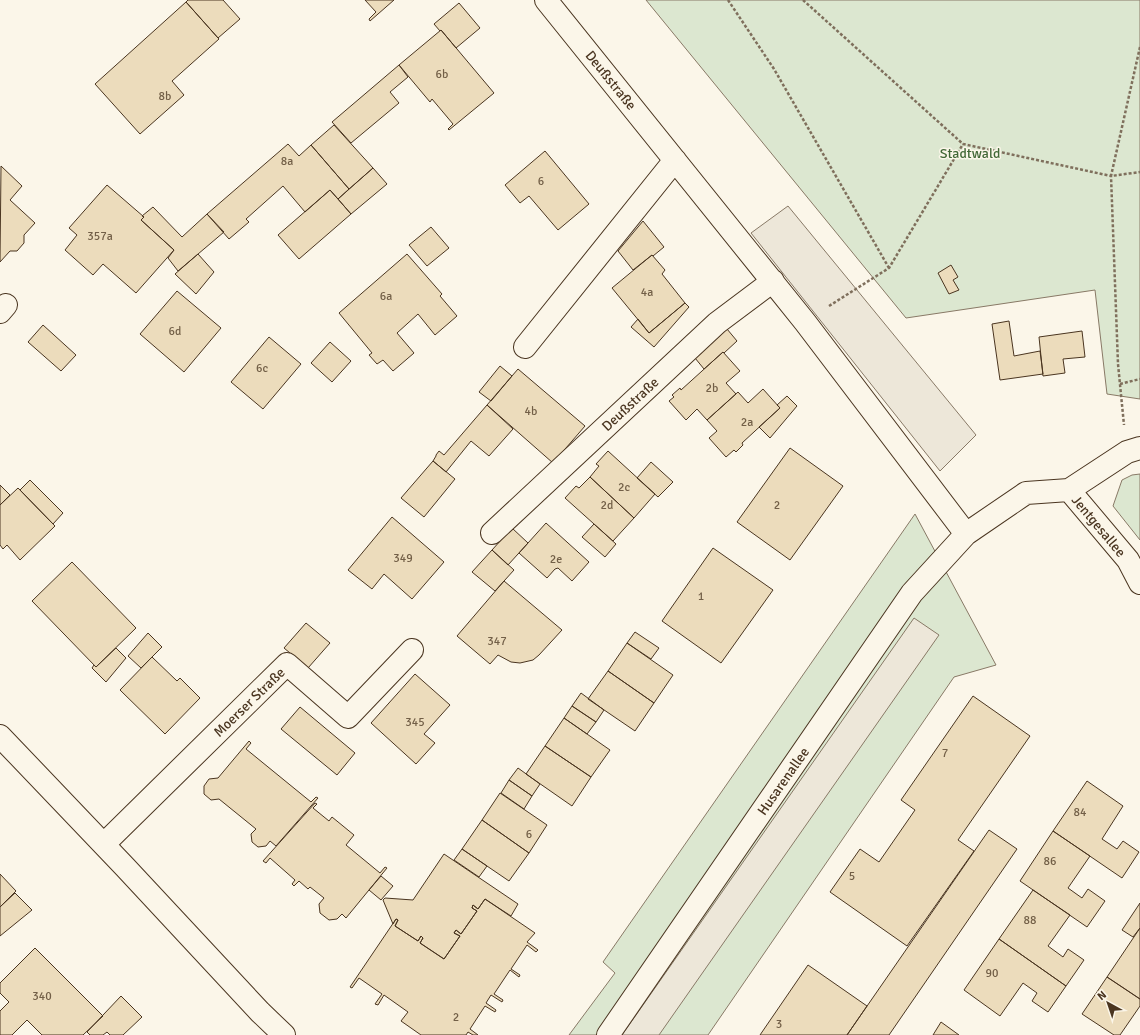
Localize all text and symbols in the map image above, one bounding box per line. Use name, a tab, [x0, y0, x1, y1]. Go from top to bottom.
street label: Deußstraße	[582, 47, 640, 113]
house number: 6b	[436, 67, 448, 82]
house number: 8b	[159, 89, 171, 104]
park label: Stadtwald	[940, 145, 1000, 162]
house number: 8a	[281, 154, 293, 169]
house number: 6	[538, 174, 544, 189]
house number: 357a	[87, 229, 113, 244]
house number: 4a	[641, 285, 653, 300]
house number: 6a	[380, 289, 392, 304]
house number: 6d	[169, 324, 181, 339]
house number: 6c	[256, 361, 268, 376]
street label: Deußstraße	[598, 374, 662, 435]
house number: 2b	[706, 381, 718, 396]
house number: 4b	[525, 404, 537, 419]
house number: 2a	[741, 415, 753, 430]
house number: 2c	[618, 480, 630, 495]
street label: Jentgesallee	[1068, 492, 1129, 561]
house number: 2d	[601, 498, 613, 513]
house number: 2	[774, 498, 780, 513]
house number: 349	[393, 551, 413, 566]
house number: 2e	[550, 552, 562, 567]
house number: 1	[698, 589, 704, 604]
house number: 347	[487, 634, 507, 649]
street label: Moerser Straße	[210, 664, 289, 741]
house number: 345	[405, 715, 425, 730]
street label: Husarenallee	[754, 744, 813, 818]
house number: 7	[942, 746, 948, 761]
house number: 84	[1074, 805, 1087, 820]
house number: 6	[526, 827, 532, 842]
house number: 86	[1044, 854, 1056, 869]
house number: 5	[849, 869, 855, 884]
house number: 88	[1024, 913, 1036, 928]
house number: 90	[986, 966, 998, 981]
north arrow	[1088, 983, 1128, 1023]
text: N	[1095, 988, 1109, 1003]
house number: 340	[32, 989, 52, 1004]
house number: 2	[453, 1010, 459, 1025]
house number: 3	[776, 1017, 782, 1032]

